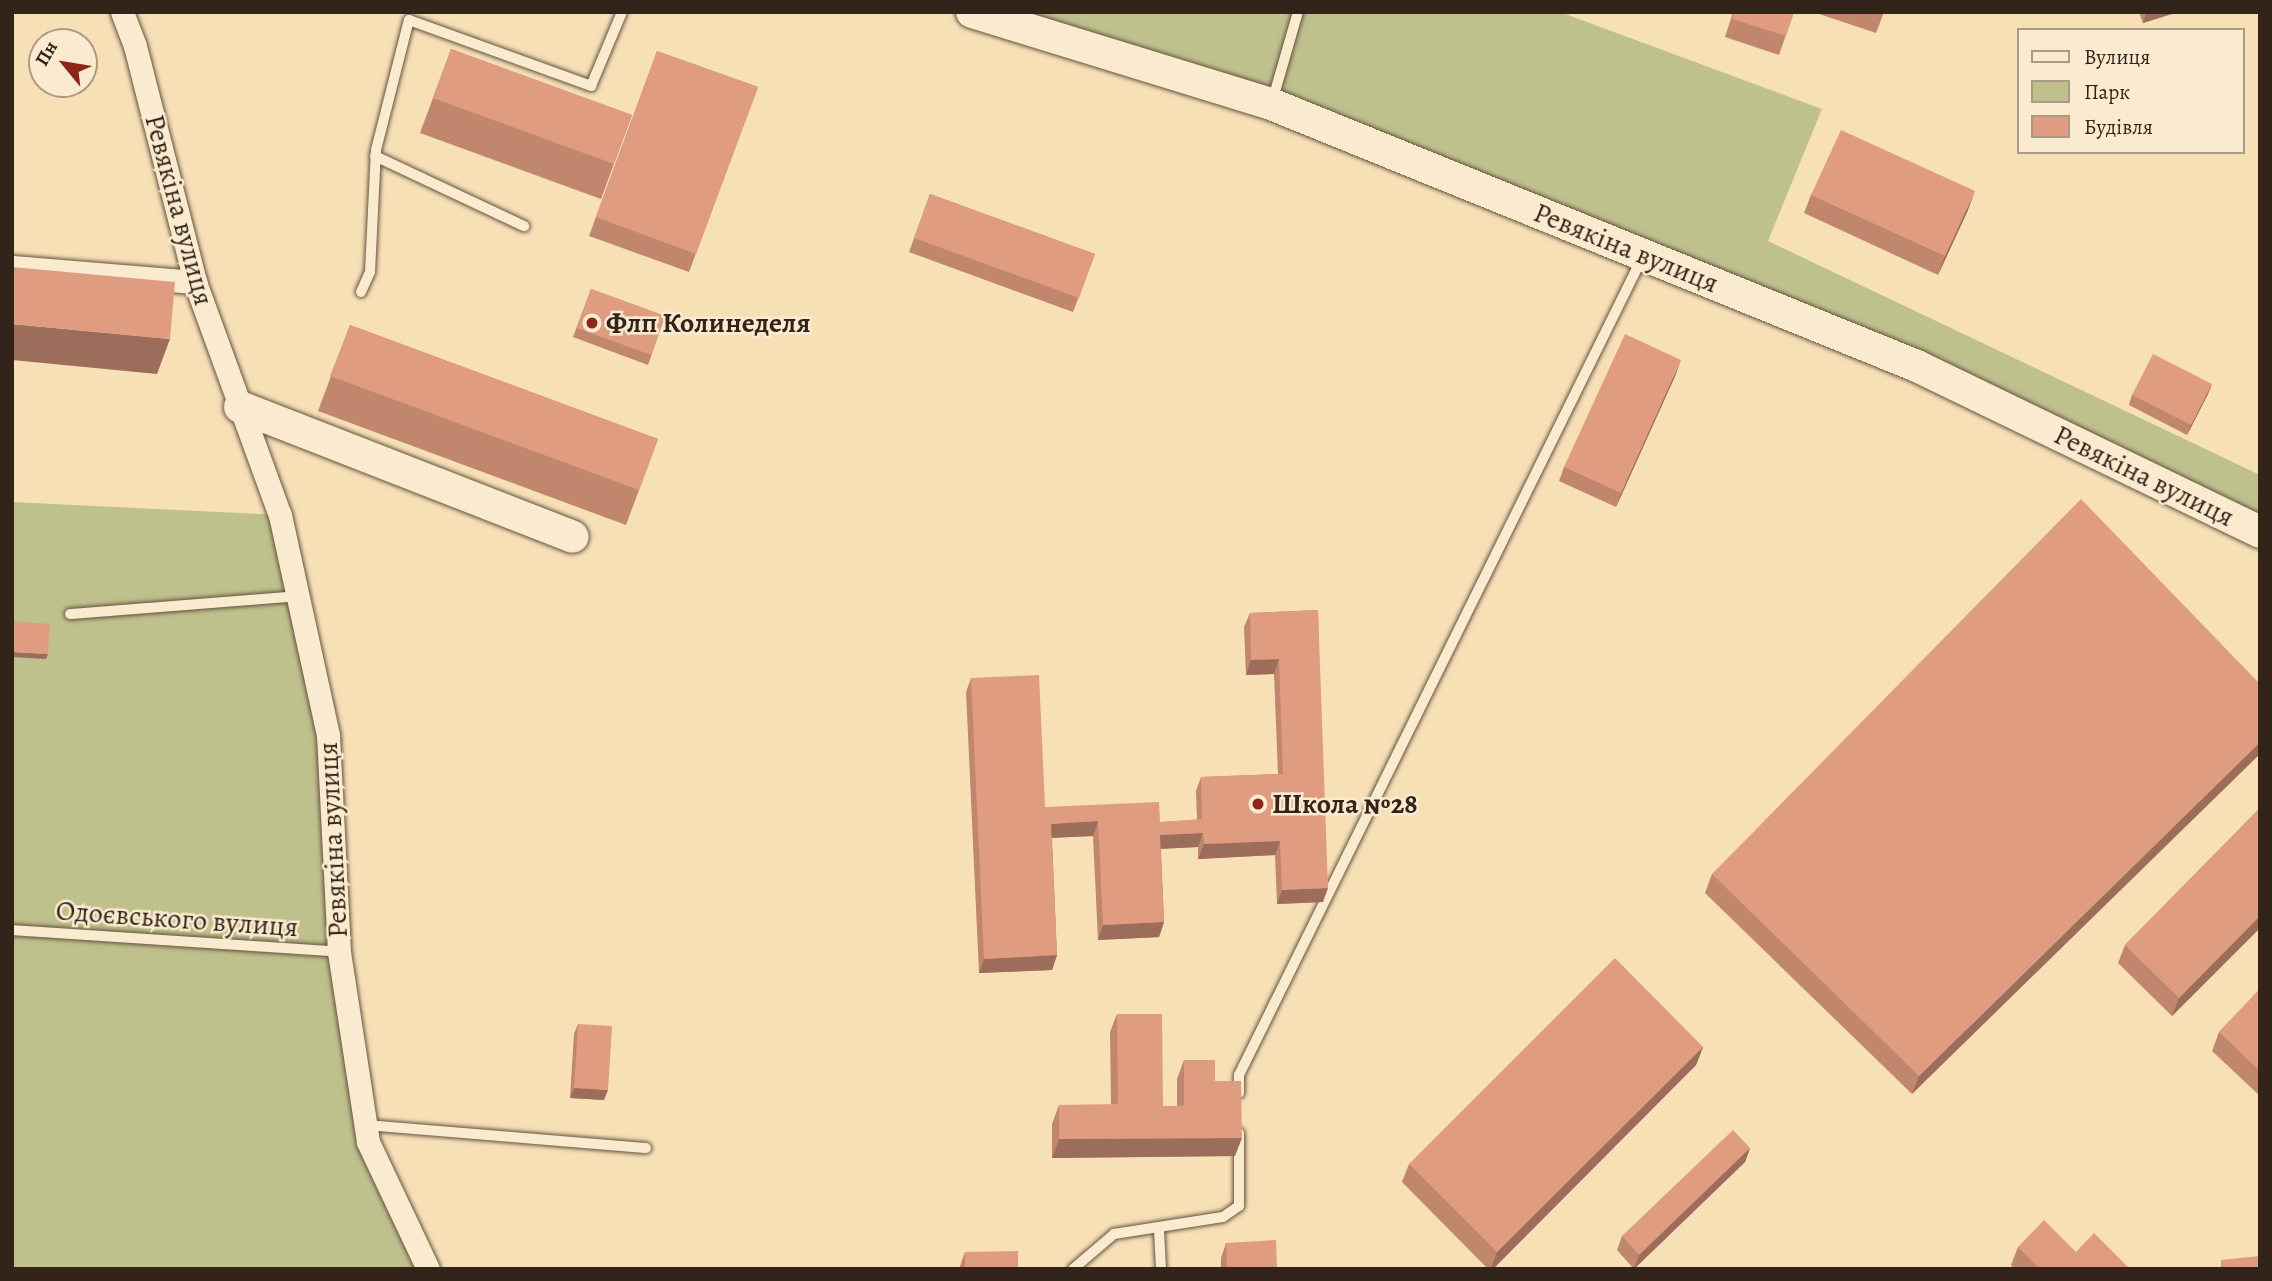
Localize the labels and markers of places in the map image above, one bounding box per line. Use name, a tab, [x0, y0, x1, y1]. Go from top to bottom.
place label: Флп Колинеделя	[606, 306, 811, 340]
marker: Флп Колинеделя	[584, 315, 600, 331]
place label: Школа №28	[1272, 787, 1418, 821]
marker: Школа №28	[1250, 796, 1266, 812]

